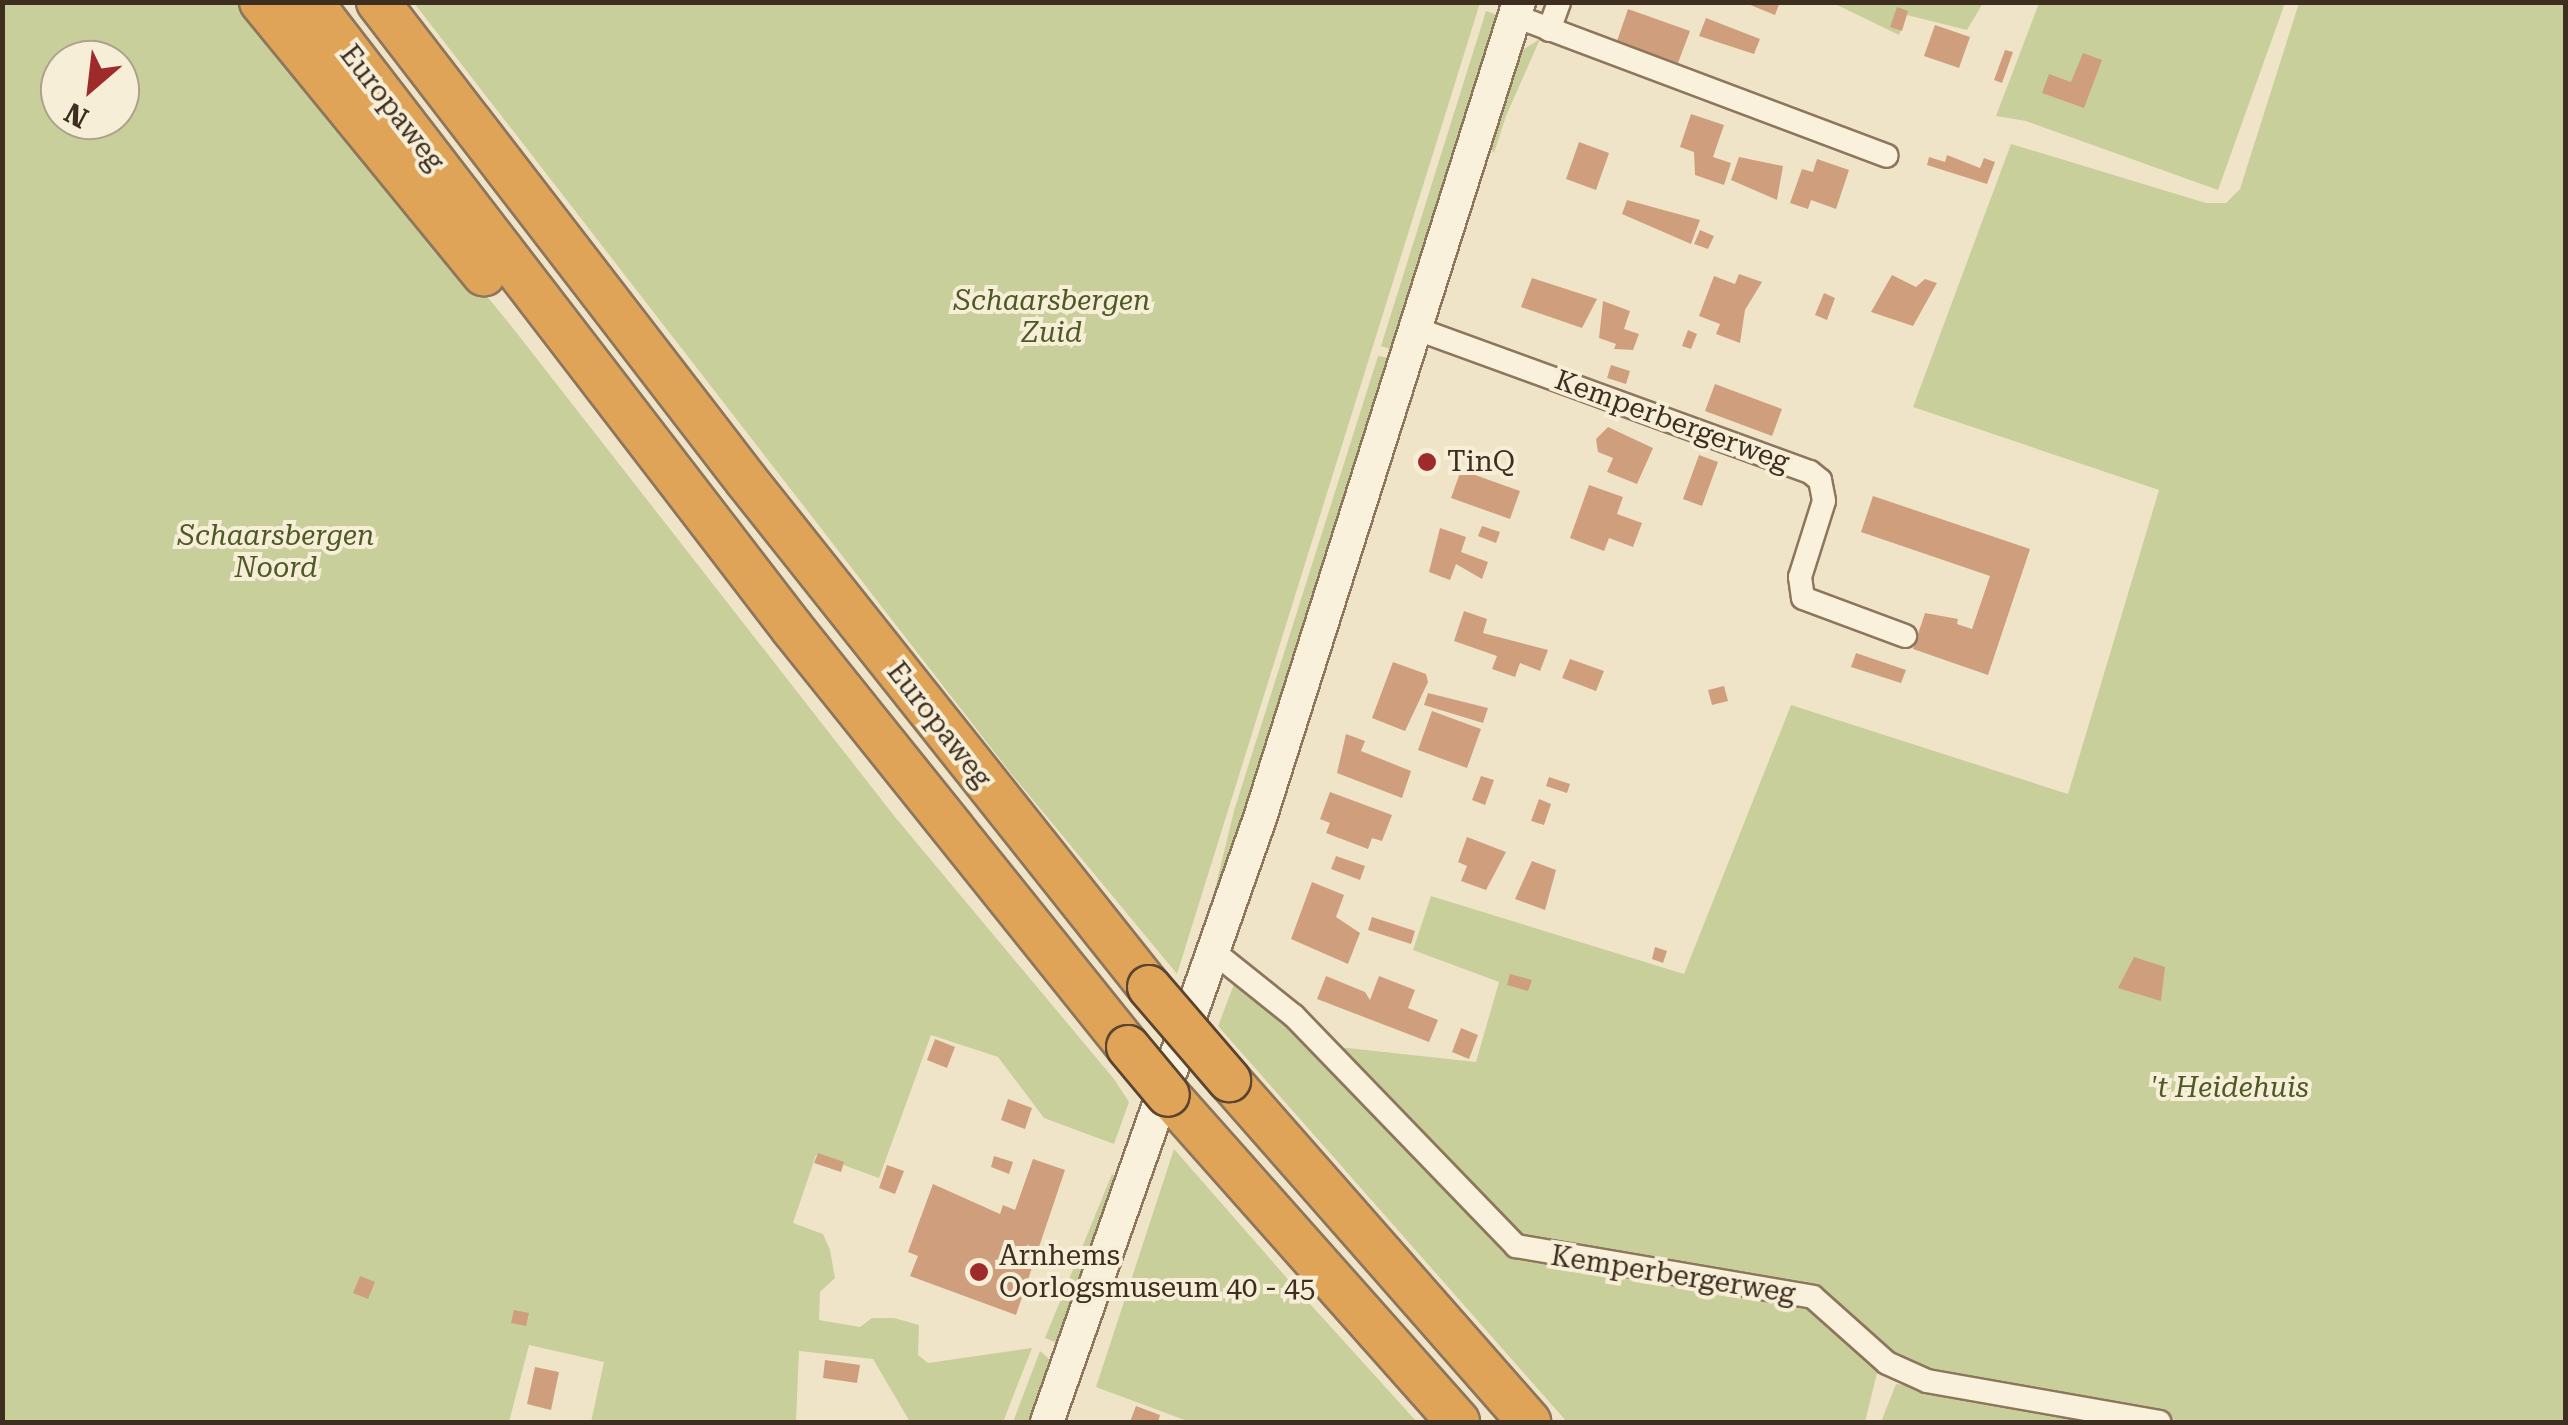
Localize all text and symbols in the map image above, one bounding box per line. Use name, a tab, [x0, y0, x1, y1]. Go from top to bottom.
street label: Europaweg	[333, 39, 451, 177]
north arrow	[40, 40, 140, 140]
text: N	[59, 96, 94, 135]
park label: Schaarsbergen Zuid	[954, 284, 1150, 350]
street label: Kemperbergerweg	[1550, 363, 1794, 479]
place label: TinQ	[1447, 445, 1515, 479]
marker: TinQ	[1416, 451, 1438, 473]
park label: Schaarsbergen Noord	[178, 519, 374, 585]
street label: Europaweg	[880, 656, 998, 794]
park label: 't Heidehuis	[2151, 1071, 2309, 1105]
place label: Arnhems Oorlogsmuseum 40 - 45	[999, 1239, 1315, 1305]
street label: Kemperbergerweg	[1548, 1239, 1798, 1311]
marker: Arnhems Oorlogsmuseum 40 - 45	[968, 1261, 990, 1283]

